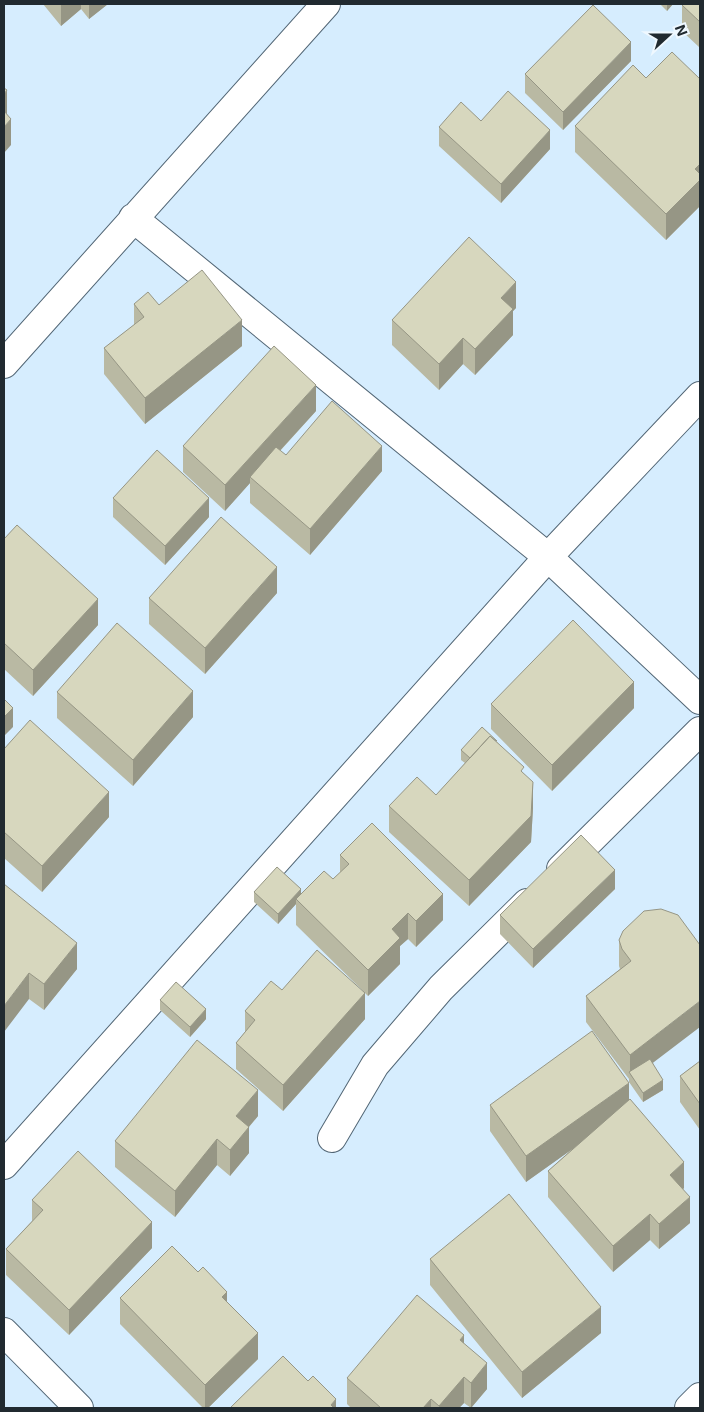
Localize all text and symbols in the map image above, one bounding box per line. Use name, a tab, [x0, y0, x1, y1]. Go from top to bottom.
north arrow	[644, 10, 694, 60]
text: N	[672, 22, 691, 38]

